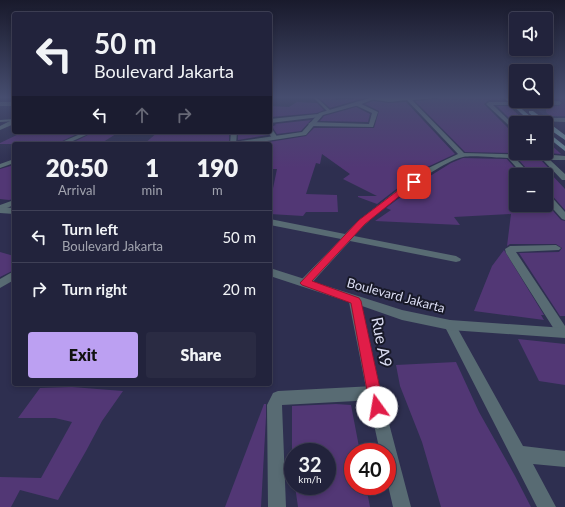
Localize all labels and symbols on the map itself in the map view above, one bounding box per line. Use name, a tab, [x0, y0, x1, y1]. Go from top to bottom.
pin	[397, 165, 431, 199]
street label: Boulevard Jakarta	[345, 274, 447, 316]
street label: Rue A9	[368, 315, 397, 369]
position arrow	[356, 386, 398, 428]
speed limit sign: 40	[344, 443, 396, 495]

